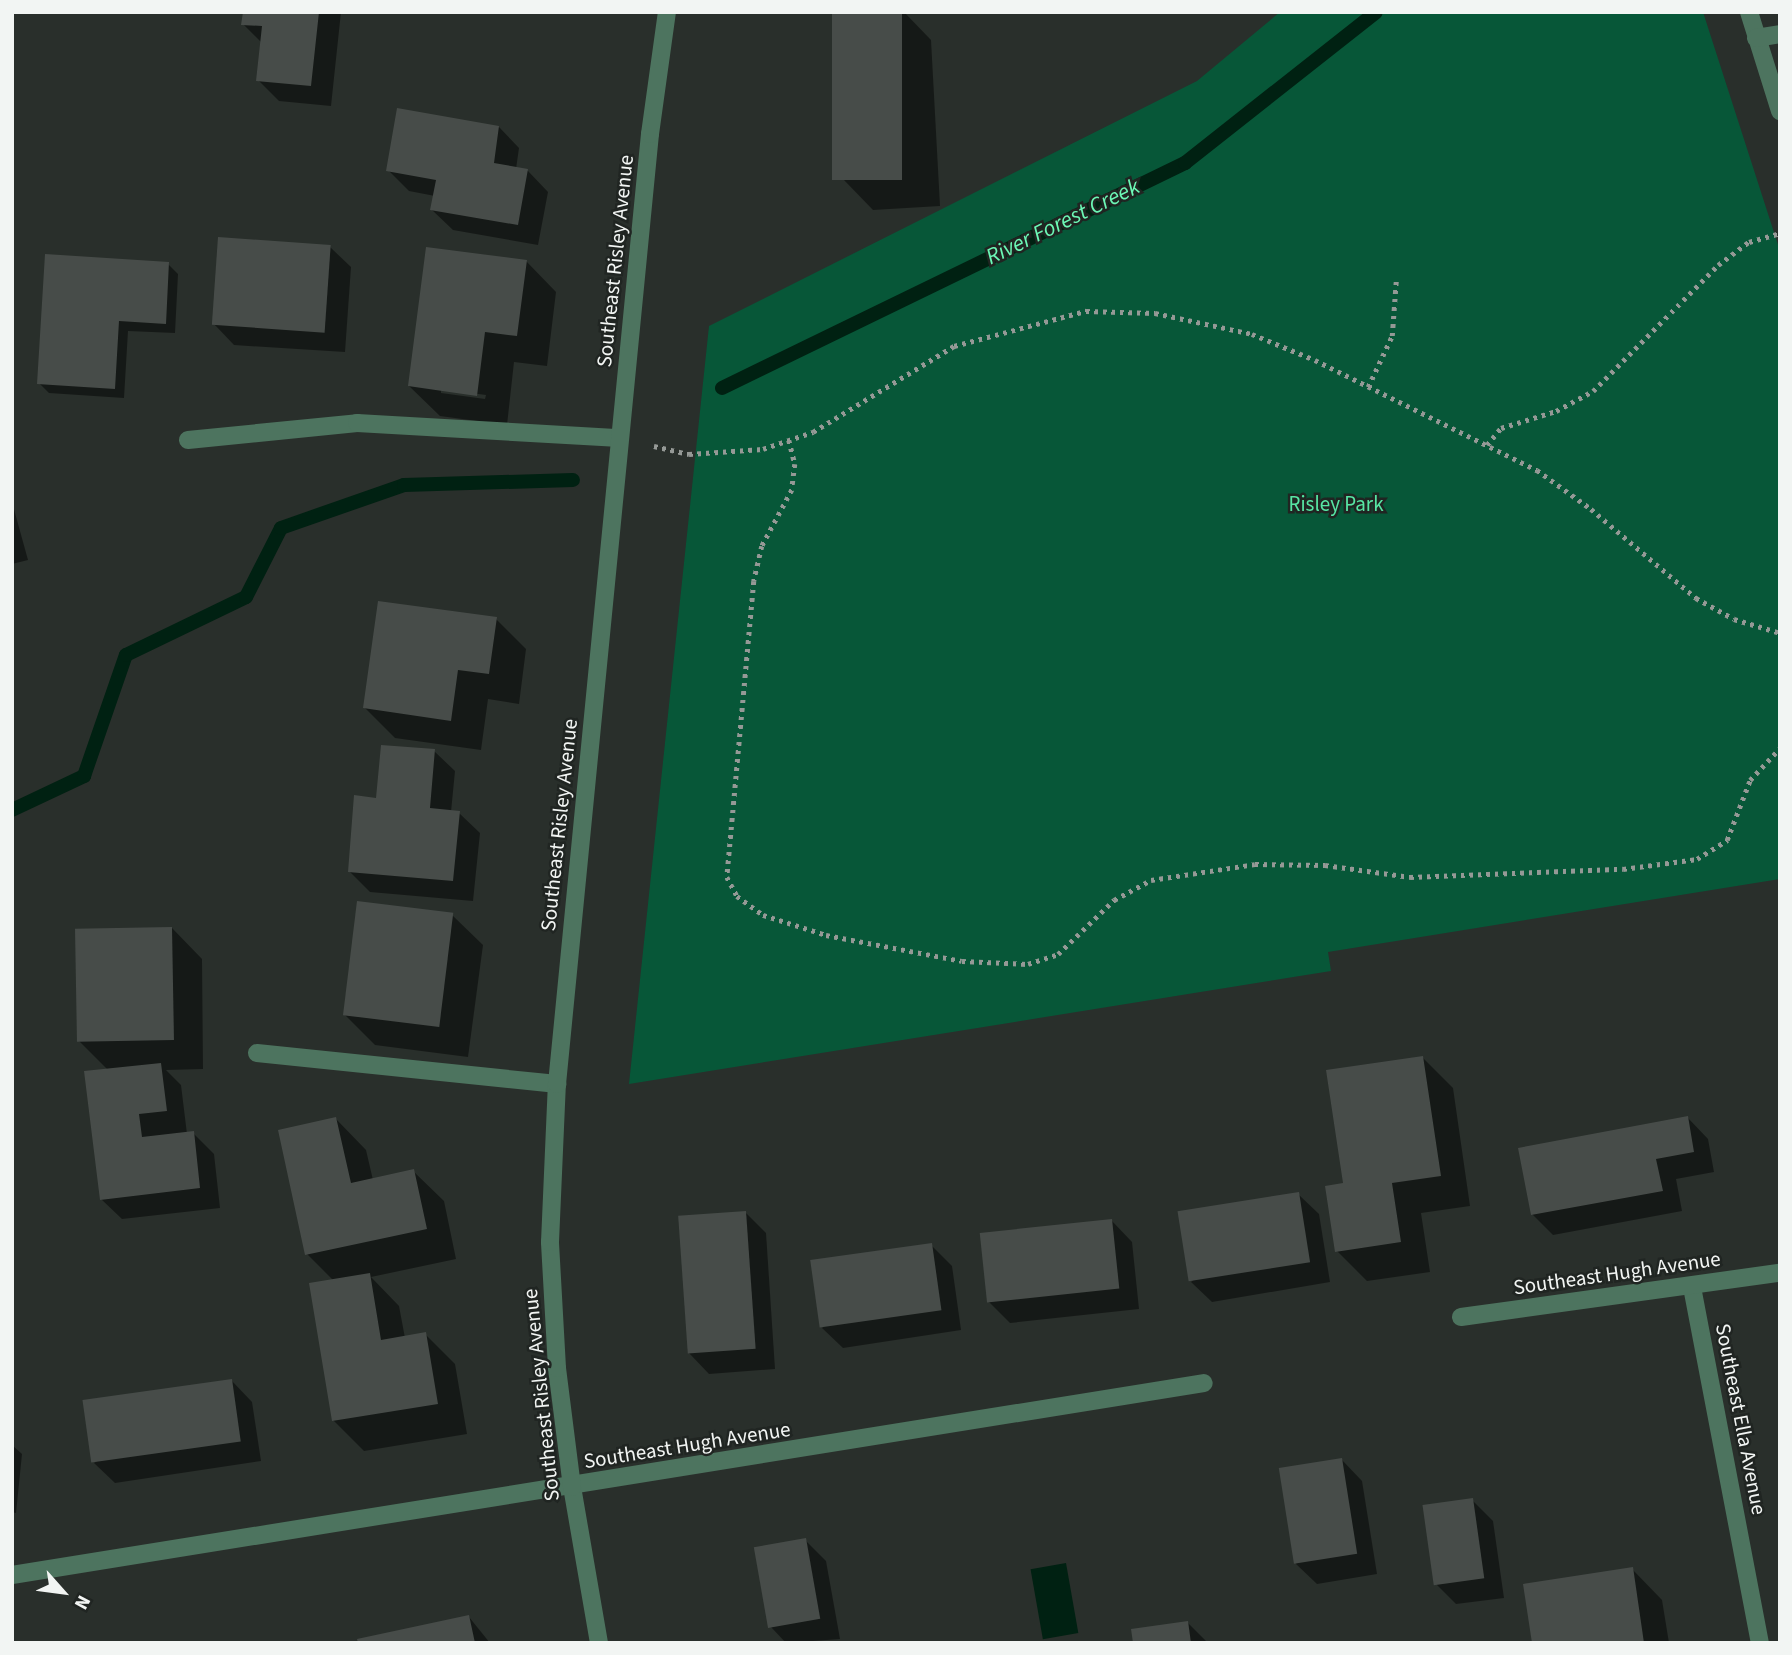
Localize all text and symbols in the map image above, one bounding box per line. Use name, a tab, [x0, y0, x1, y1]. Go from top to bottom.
street label: Southeast Risley Avenue	[591, 154, 639, 368]
water label: River Forest Creek	[982, 173, 1144, 271]
park label: Risley Park	[1288, 491, 1384, 517]
street label: Southeast Risley Avenue	[535, 718, 583, 932]
street label: Southeast Hugh Avenue	[1512, 1246, 1722, 1300]
street label: Southeast Risley Avenue	[517, 1288, 565, 1502]
street label: Southeast Ella Avenue	[1710, 1321, 1772, 1517]
street label: Southeast Hugh Avenue	[582, 1416, 792, 1474]
north arrow	[28, 1557, 98, 1627]
text: N	[67, 1590, 97, 1614]

